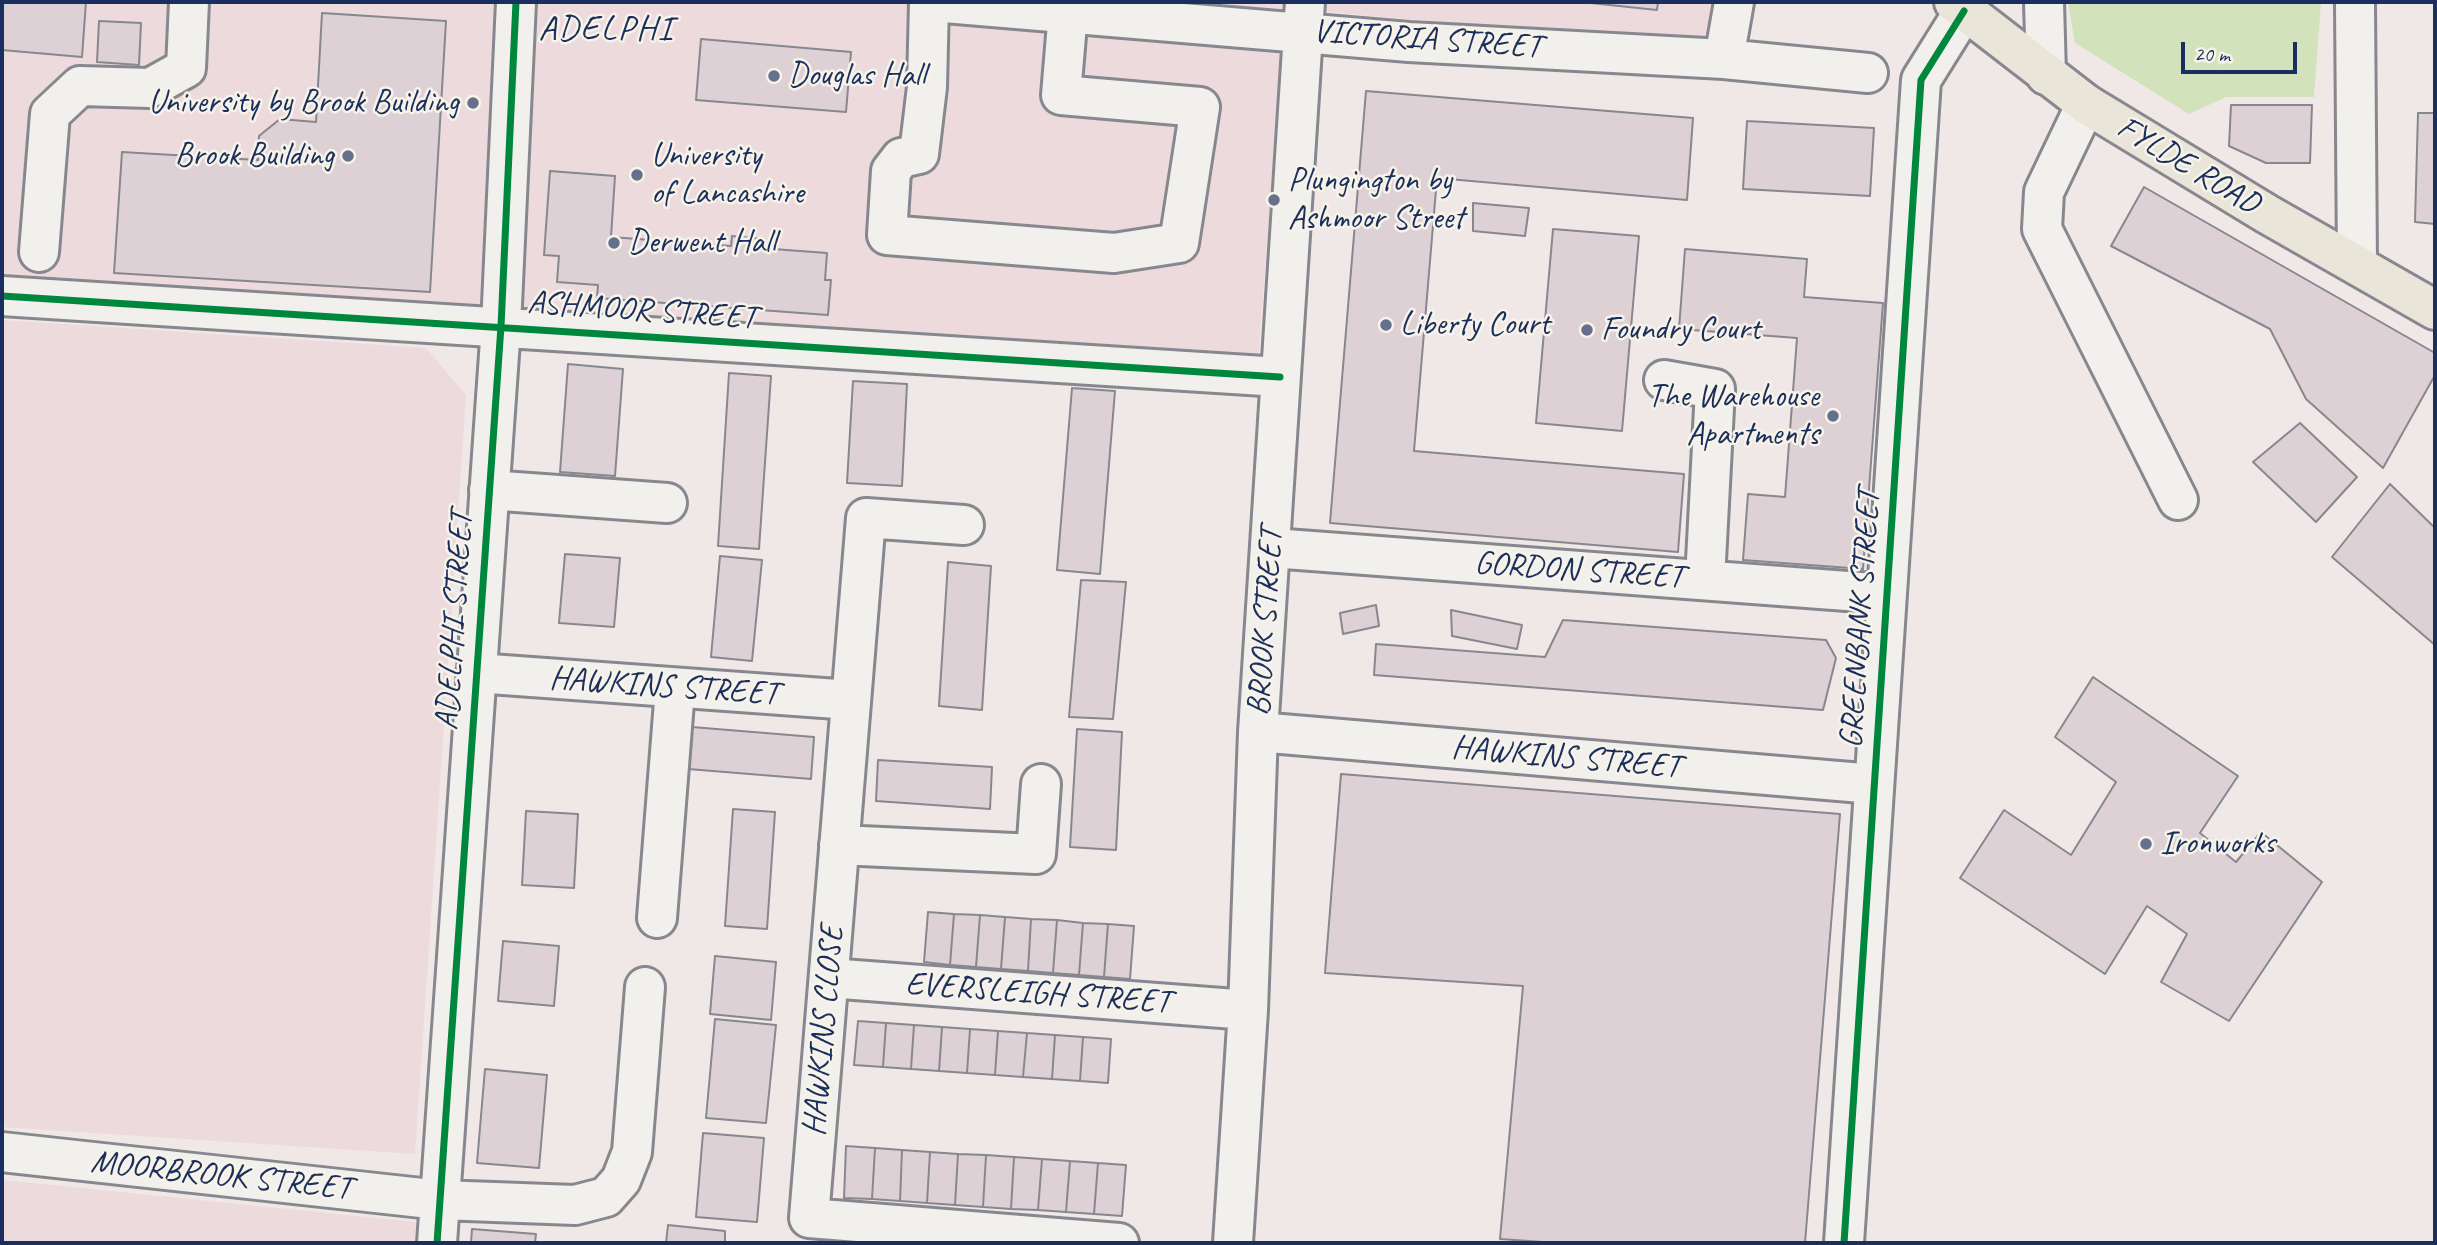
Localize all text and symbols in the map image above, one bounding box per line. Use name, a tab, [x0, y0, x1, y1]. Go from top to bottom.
district label: ADELPHI	[540, 9, 672, 51]
street label: VICTORIA STREET	[1311, 12, 1543, 68]
scale bar	[2185, 28, 2300, 72]
text: 20 m	[2194, 41, 2230, 67]
place label: Douglas Hall	[788, 56, 925, 96]
marker: Douglas Hall	[766, 68, 782, 84]
place label: University by Brook Building	[148, 83, 459, 123]
marker: University by Brook Building	[465, 95, 481, 111]
street label: FYLDE ROAD	[2110, 108, 2266, 224]
place label: Brook Building	[175, 136, 334, 176]
place label: University of Lancashire	[651, 136, 804, 214]
marker: Brook Building	[340, 148, 356, 164]
place label: Plungington by Ashmoor Street	[1288, 161, 1464, 239]
marker: University of Lancashire	[629, 167, 645, 183]
marker: Plungington by Ashmoor Street	[1266, 192, 1282, 208]
place label: Derwent Hall	[628, 223, 776, 263]
marker: Derwent Hall	[606, 235, 622, 251]
street label: ASHMOOR STREET	[526, 283, 758, 339]
place label: Liberty Court	[1400, 305, 1550, 345]
place label: Foundry Court	[1601, 310, 1760, 350]
marker: Liberty Court	[1378, 317, 1394, 333]
marker: Foundry Court	[1579, 322, 1595, 338]
place label: The Warehouse Apartments	[1648, 377, 1819, 455]
marker: The Warehouse Apartments	[1825, 408, 1841, 424]
street label: GREENBANK STREET	[1832, 488, 1890, 750]
street label: ADELPHI STREET	[428, 510, 482, 732]
street label: BROOK STREET	[1240, 527, 1292, 717]
street label: GORDON STREET	[1473, 544, 1685, 598]
street label: HAWKINS STREET	[548, 659, 780, 715]
street label: HAWKINS STREET	[1450, 728, 1682, 788]
place label: Ironworks	[2160, 824, 2275, 864]
marker: Ironworks	[2138, 836, 2154, 852]
street label: HAWKINS CLOSE	[795, 924, 853, 1138]
street label: EVERSLEIGH STREET	[904, 965, 1172, 1023]
street label: MOORBROOK STREET	[89, 1143, 353, 1209]

